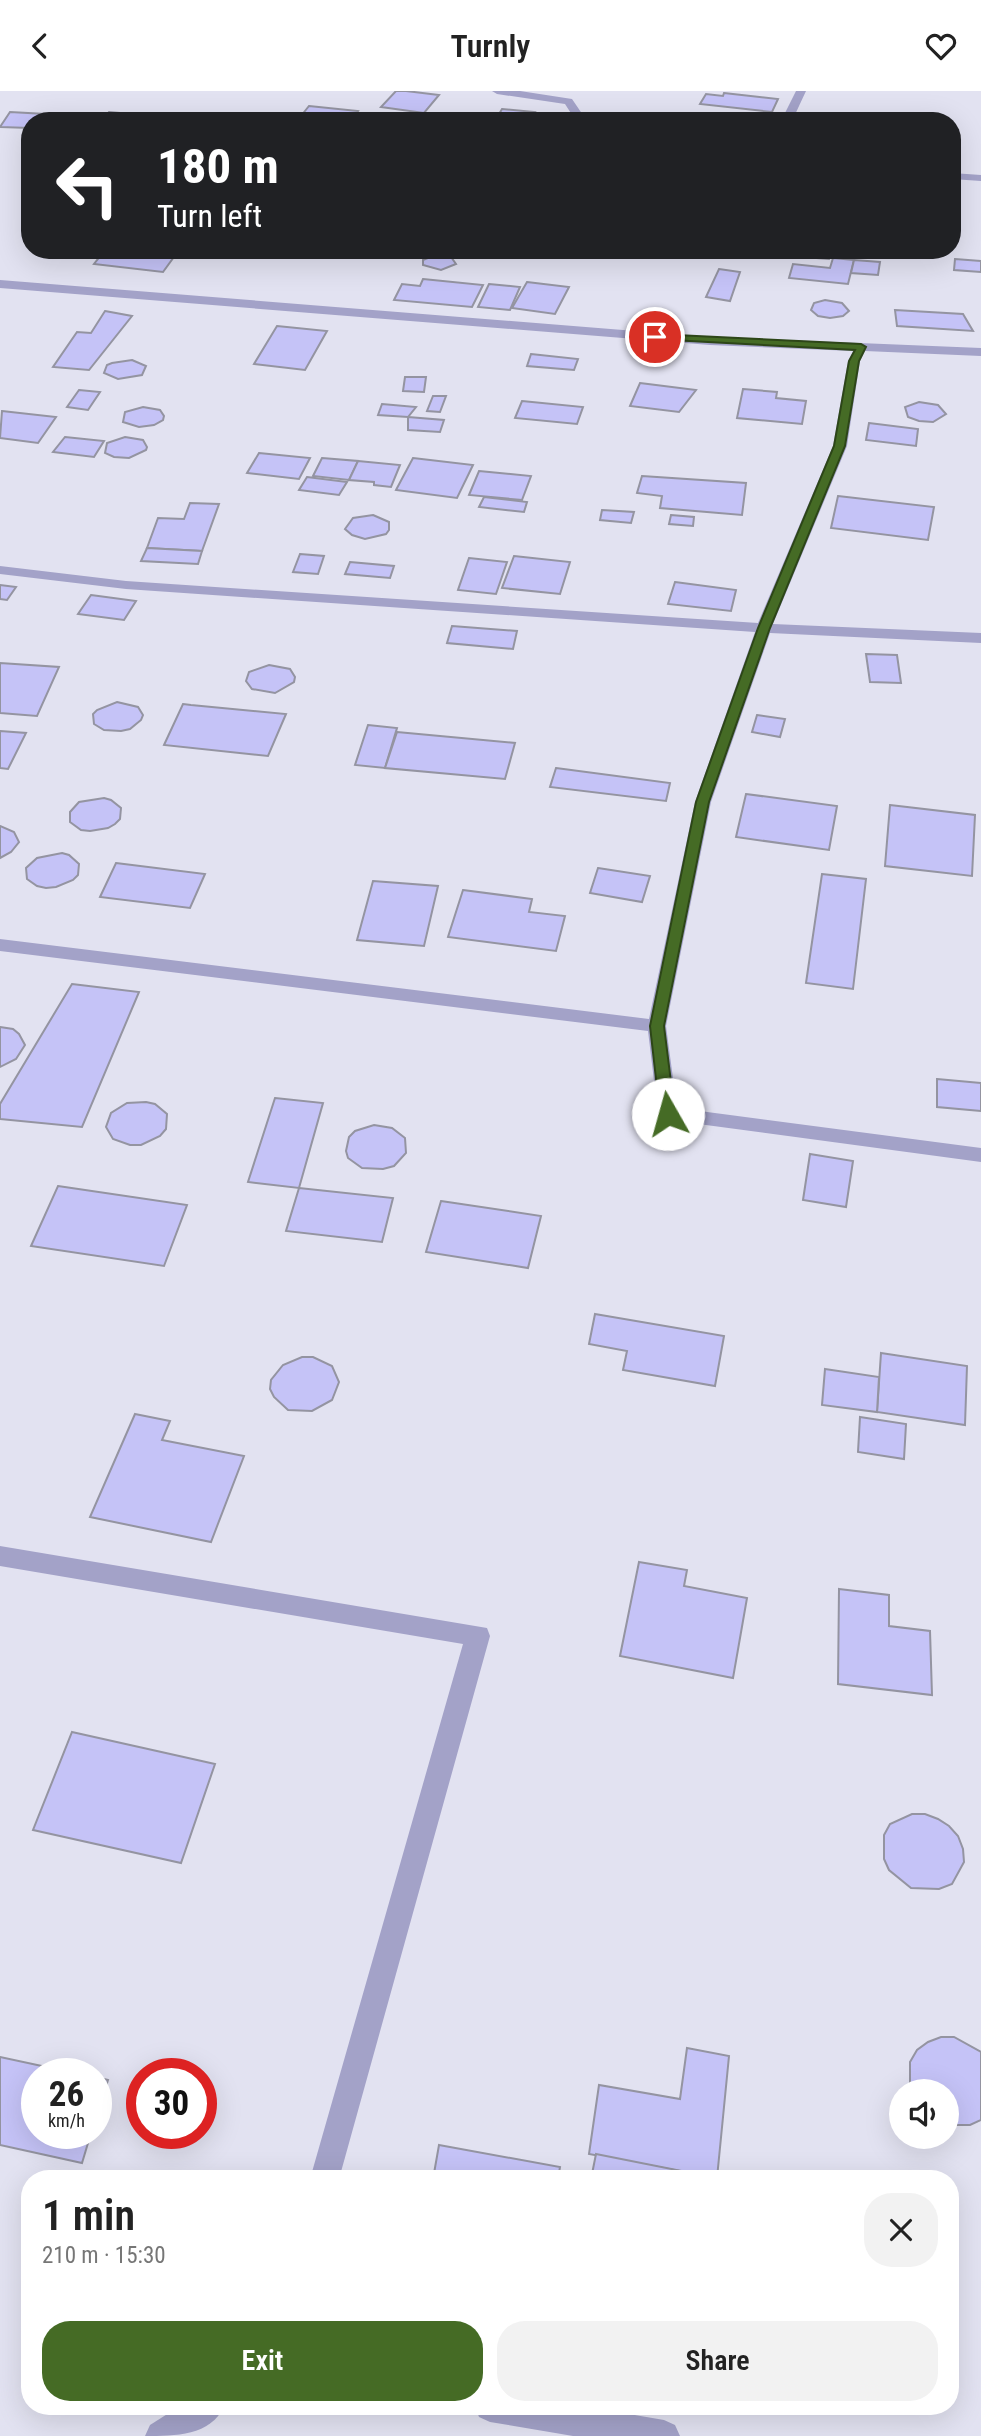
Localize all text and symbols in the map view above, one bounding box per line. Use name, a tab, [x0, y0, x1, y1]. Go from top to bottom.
icon: back	[21, 27, 59, 65]
text: Turnly	[451, 27, 530, 65]
icon: heart	[922, 27, 960, 65]
text: 180 m	[157, 138, 279, 195]
icon: left	[42, 140, 133, 231]
text: Turn left	[157, 197, 262, 235]
pin	[625, 307, 685, 367]
icon: arrive	[636, 318, 674, 356]
position arrow	[631, 1077, 705, 1151]
speed limit sign: 30	[126, 2058, 217, 2149]
text: 26	[49, 2074, 84, 2115]
map controls	[889, 2079, 959, 2149]
button: sound	[889, 2079, 959, 2149]
text: km/h	[48, 2110, 85, 2131]
text: 1 min	[42, 2191, 135, 2240]
button: close	[864, 2193, 938, 2267]
text: 210 m · 15:30	[42, 2242, 166, 2269]
button: Exit	[42, 2321, 483, 2401]
button: Share	[497, 2321, 938, 2401]

